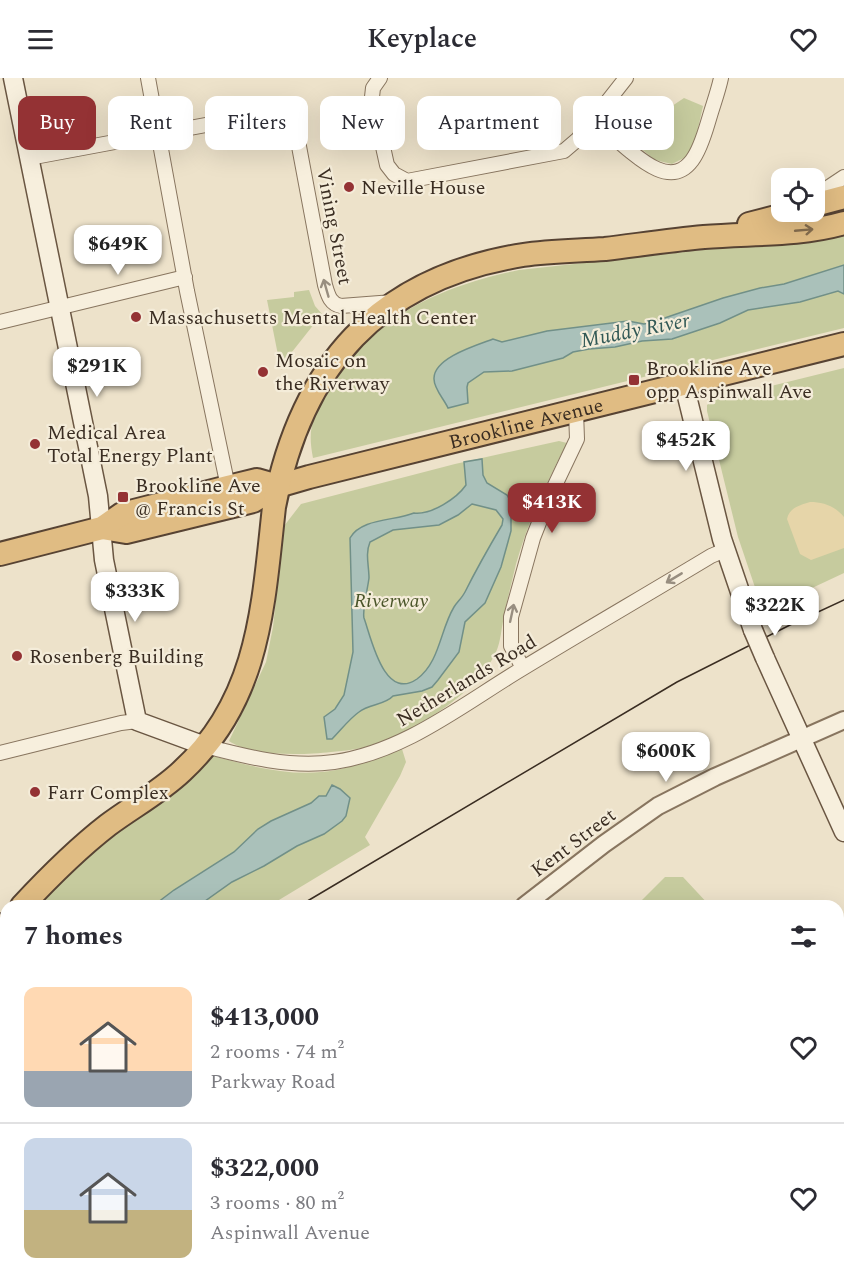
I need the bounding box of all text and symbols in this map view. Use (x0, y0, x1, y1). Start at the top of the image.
text: Keyplace (367, 18, 477, 60)
icon: menu (24, 23, 57, 56)
icon: heart (787, 23, 820, 56)
chip: Buy (18, 96, 96, 150)
chip: Rent (108, 96, 193, 150)
chip: Filters (205, 96, 308, 150)
chip: New (320, 96, 405, 150)
chip: Apartment (417, 96, 561, 150)
chip: House (573, 96, 674, 150)
street label: Vining Street (308, 165, 360, 287)
map controls (771, 168, 825, 222)
button: locate (771, 168, 825, 222)
place label: Neville House (361, 173, 486, 203)
marker: Neville House (342, 180, 356, 194)
one-way arrow (794, 224, 814, 235)
pin: $649K (76, 225, 160, 276)
text: $649K (88, 229, 148, 259)
one-way arrow (320, 279, 332, 298)
place label: Massachusetts Mental Health Center (148, 303, 476, 333)
water label: Muddy River (578, 305, 693, 357)
marker: Massachusetts Mental Health Center (129, 310, 143, 324)
place label: Mosaic on the Riverway (275, 346, 391, 399)
pin: $291K (55, 347, 139, 398)
text: $291K (67, 351, 127, 381)
place label: Brookline Ave opp Aspinwall Ave (646, 354, 812, 407)
marker: Mosaic on the Riverway (256, 365, 270, 379)
marker: Brookline Ave opp Aspinwall Ave (627, 373, 641, 387)
street label: Brookline Avenue (446, 390, 607, 458)
place label: Medical Area Total Energy Plant (47, 418, 213, 471)
pin: $452K (644, 421, 728, 472)
text: $452K (656, 425, 716, 455)
marker: Medical Area Total Energy Plant (28, 437, 42, 451)
place label: Brookline Ave @ Francis St (135, 471, 261, 524)
pin: $413K (510, 483, 594, 534)
text: $413K (522, 487, 582, 517)
marker: Brookline Ave @ Francis St (116, 490, 130, 504)
pin: $333K (93, 572, 177, 623)
one-way arrow (666, 573, 683, 585)
text: $333K (105, 576, 165, 606)
park label: Riverway (354, 586, 428, 616)
pin: $322K (733, 586, 817, 637)
text: $322K (745, 590, 805, 620)
one-way arrow (507, 604, 518, 623)
street label: Netherlands Road (391, 627, 542, 735)
place label: Rosenberg Building (29, 642, 204, 672)
marker: Rosenberg Building (10, 649, 24, 663)
pin: $600K (624, 732, 708, 783)
text: $600K (636, 736, 696, 766)
place label: Farr Complex (47, 778, 169, 808)
marker: Farr Complex (28, 785, 42, 799)
street label: Kent Street (525, 801, 623, 885)
text: 7 homes (24, 916, 123, 956)
icon: filters (787, 920, 820, 953)
text: $413,000 (210, 997, 319, 1037)
icon: home (72, 1011, 144, 1083)
icon: heart (787, 1031, 820, 1064)
text: 2 rooms · 74 m² (210, 1037, 344, 1067)
text: Parkway Road (210, 1067, 336, 1097)
text: $322,000 (210, 1148, 319, 1188)
icon: home (72, 1162, 144, 1234)
icon: heart (787, 1182, 820, 1215)
text: 3 rooms · 80 m² (210, 1188, 344, 1218)
text: Aspinwall Avenue (210, 1218, 370, 1248)

